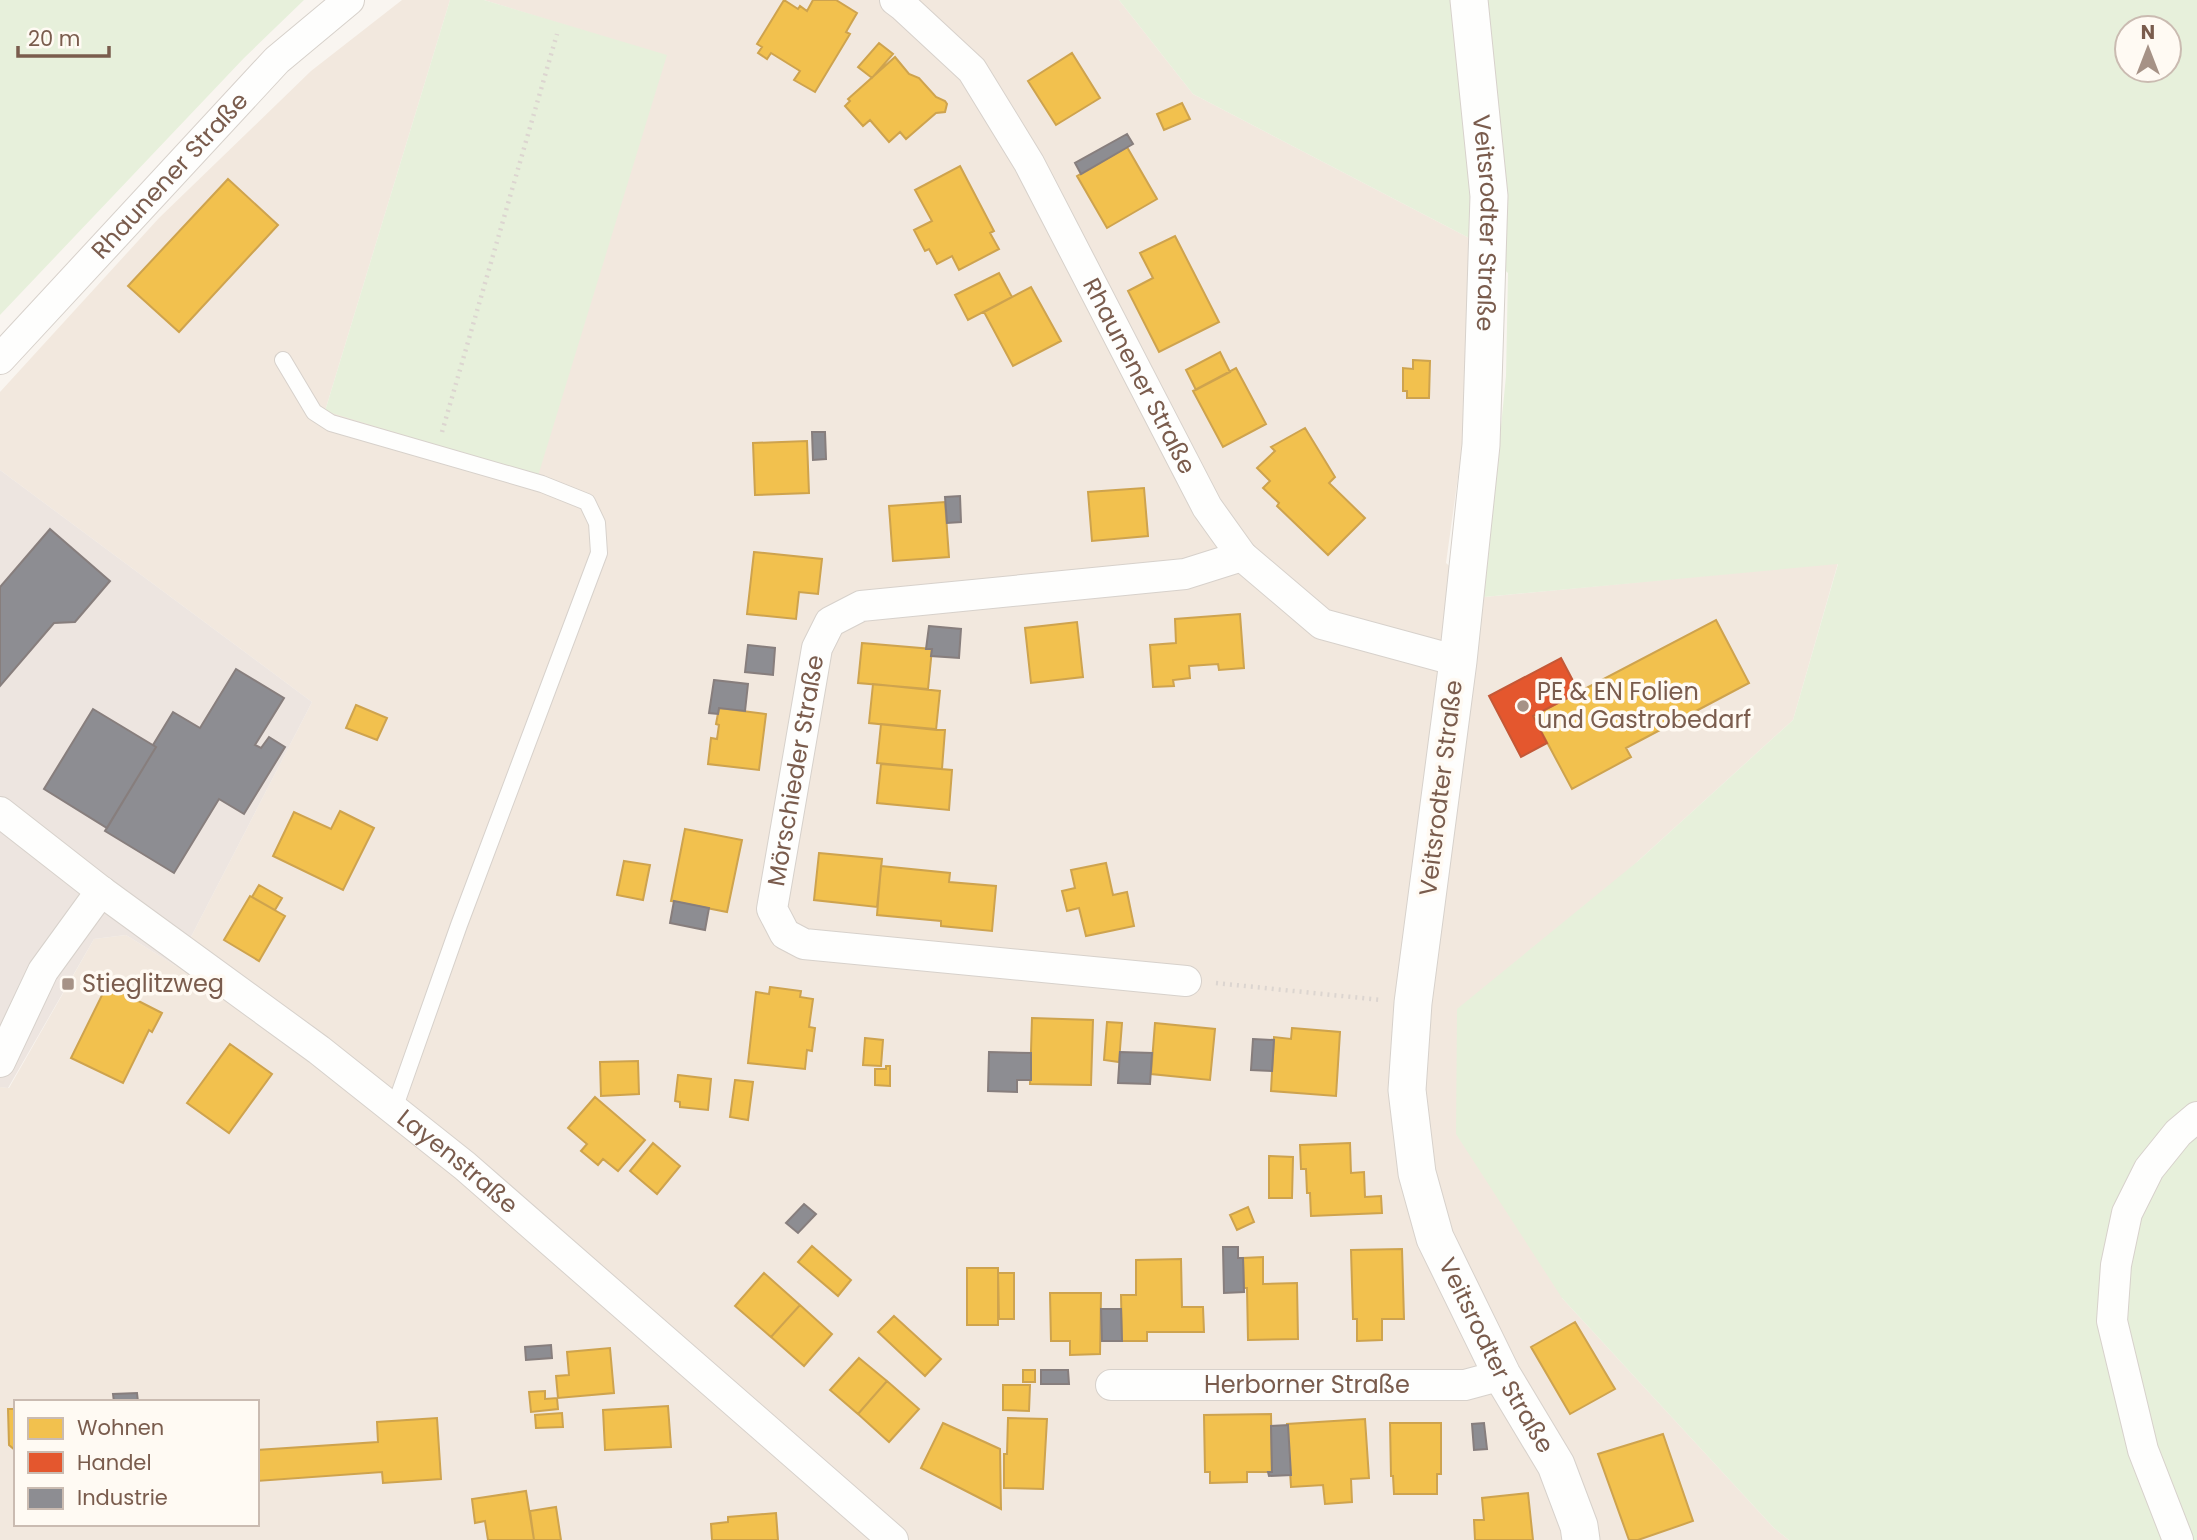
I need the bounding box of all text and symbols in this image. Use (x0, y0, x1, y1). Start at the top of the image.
scale bar (18, 14, 108, 58)
north arrow (2113, 14, 2183, 84)
text: N (2141, 19, 2155, 46)
text: 20 m (28, 24, 81, 53)
street label: Rhaunener Straße (84, 85, 255, 266)
street label: Veitsrodter Straße (1465, 113, 1506, 332)
street label: Rhaunener Straße (1075, 272, 1204, 480)
street label: Mörschieder Straße (759, 652, 832, 889)
place label: PE & EN Folien und Gastrobedarf (1537, 675, 1751, 736)
street label: Veitsrodter Straße (1411, 678, 1470, 898)
marker: PE & EN Folien und Gastrobedarf (1515, 698, 1531, 714)
place label: Stieglitzweg (82, 967, 224, 1000)
marker: Stieglitzweg (60, 976, 76, 992)
street label: Layenstraße (390, 1101, 526, 1221)
street label: Veitsrodter Straße (1431, 1252, 1562, 1459)
street label: Herborner Straße (1204, 1368, 1410, 1401)
legend (14, 1400, 259, 1526)
text: Wohnen (77, 1413, 164, 1442)
text: Handel (77, 1448, 152, 1477)
text: Industrie (77, 1483, 168, 1512)

